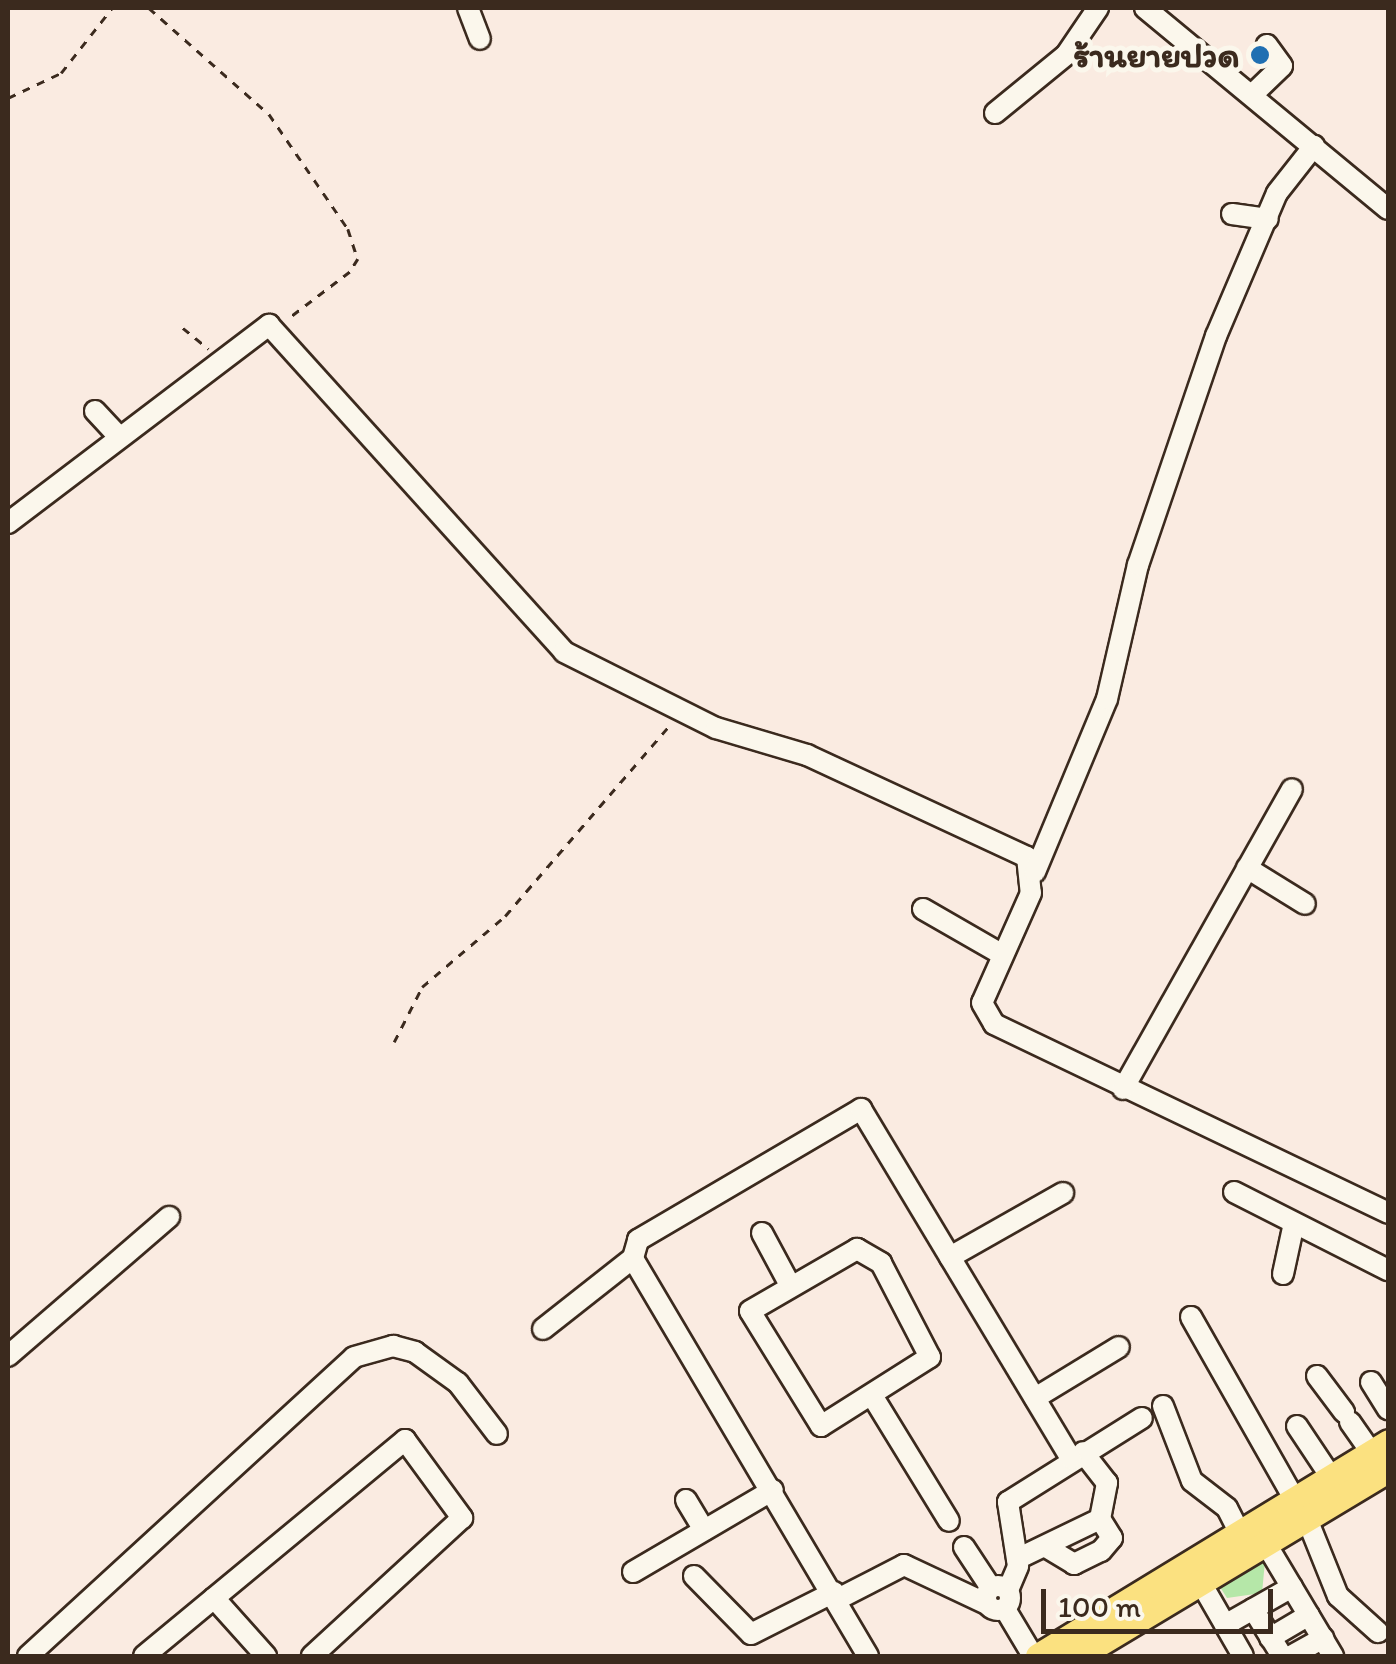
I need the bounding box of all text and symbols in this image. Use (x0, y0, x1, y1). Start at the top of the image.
place label: ร้านยายปวด (1074, 34, 1240, 76)
marker: ร้านยายปวด (1249, 44, 1271, 66)
scale bar (1046, 1569, 1278, 1631)
text: 100 m (1058, 1588, 1141, 1625)

